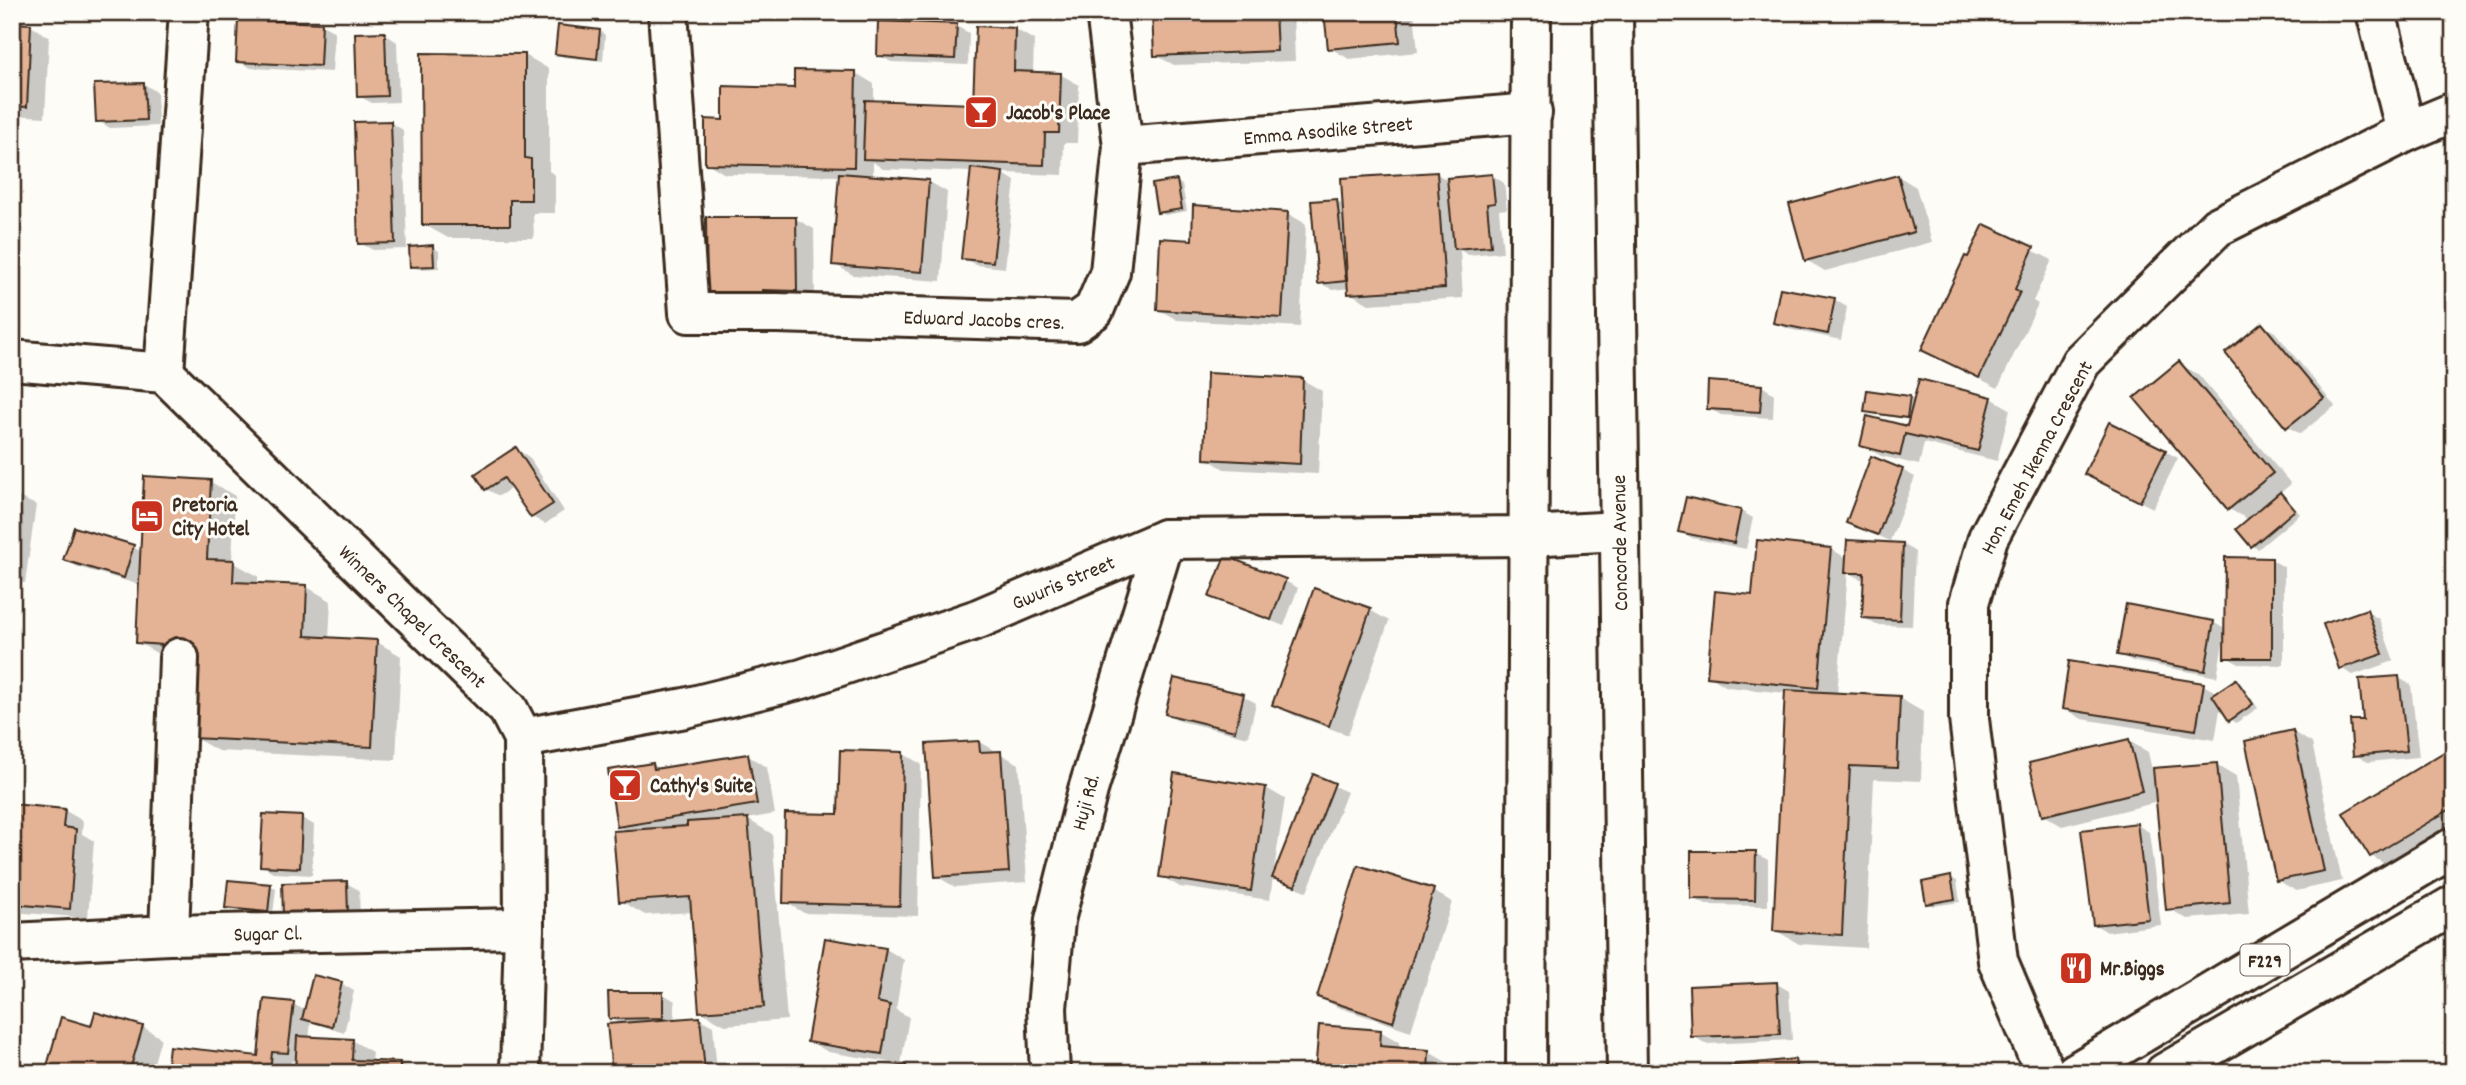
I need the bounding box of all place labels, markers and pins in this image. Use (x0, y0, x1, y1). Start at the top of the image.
bar icon: Jacob's Place (962, 93, 1000, 131)
place label: Jacob's Place (1006, 100, 1110, 130)
place label: Pretoria City Hotel (172, 492, 250, 546)
hotel icon: Pretoria City Hotel (128, 497, 166, 535)
bar icon: Cathy's Suite (606, 766, 644, 804)
place label: Cathy's Suite (650, 773, 753, 803)
restaurant icon: Mr.Biggs (2057, 949, 2095, 987)
place label: Mr.Biggs (2100, 956, 2165, 986)

